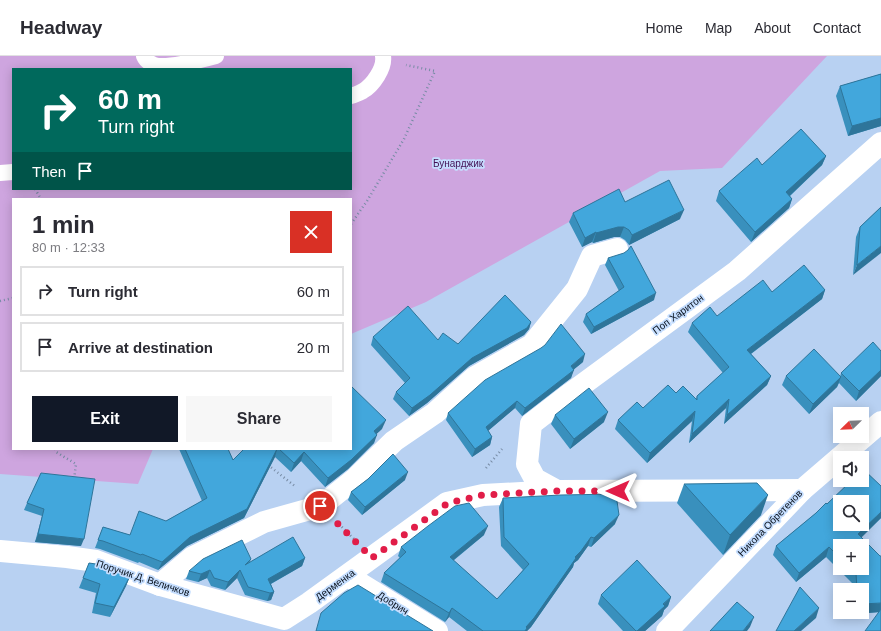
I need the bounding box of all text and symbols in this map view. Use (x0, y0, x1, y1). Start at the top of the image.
text: Headway (20, 17, 102, 38)
text: Home (646, 20, 683, 36)
text: Map (705, 20, 732, 36)
text: About (754, 20, 791, 36)
text: Contact (813, 20, 861, 36)
icon: right (32, 84, 84, 136)
text: 60 m (98, 84, 162, 115)
text: Turn right (98, 117, 174, 137)
park label: Бунарджик (433, 158, 484, 169)
icon: arrive (74, 160, 96, 182)
text: Then (32, 163, 66, 180)
text: 1 min (32, 211, 95, 238)
button: close (290, 211, 332, 253)
text: 80 m · 12:33 (32, 240, 105, 255)
icon: right (34, 280, 56, 302)
text: Turn right (68, 283, 138, 300)
text: 60 m (297, 283, 330, 300)
street label: Поп Харитон (651, 292, 705, 336)
icon: arrive (34, 336, 56, 358)
text: Arrive at destination (68, 339, 213, 356)
text: 20 m (297, 339, 330, 356)
button: Exit (32, 396, 178, 442)
button: Share (186, 396, 332, 442)
north arrow (833, 407, 869, 443)
map controls (833, 407, 869, 619)
button: sound (833, 451, 869, 487)
position arrow (597, 470, 639, 512)
street label: Никола Обретенов (736, 488, 804, 558)
pin (303, 489, 337, 523)
icon: arrive (309, 495, 331, 517)
button: search (833, 495, 869, 531)
button: + (833, 539, 869, 575)
street label: Поручик Д. Величков (95, 558, 191, 598)
street label: Дерменка (313, 567, 357, 603)
button: − (833, 583, 869, 619)
street label: Добрич (375, 589, 411, 617)

